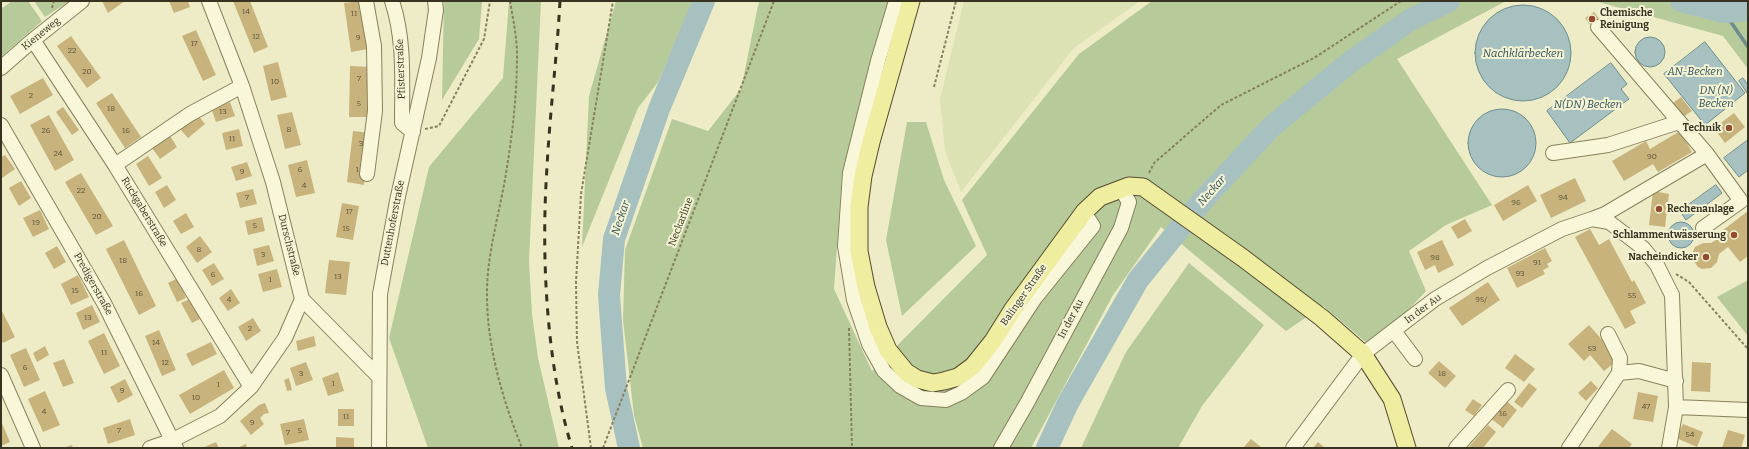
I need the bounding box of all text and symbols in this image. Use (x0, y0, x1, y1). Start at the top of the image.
house number: 14 (242, 7, 250, 17)
place label: Chemische Reinigung (1600, 7, 1653, 30)
house number: 11 (351, 9, 357, 19)
marker: Chemische Reinigung (1587, 14, 1597, 24)
street label: Kieneweg (19, 15, 63, 53)
house number: 12 (252, 32, 260, 42)
house number: 9 (356, 33, 360, 43)
house number: 17 (190, 39, 198, 49)
street label: Pfisterstraße (394, 39, 408, 99)
house number: 22 (68, 46, 76, 56)
water label: Nachklärbecken (1483, 47, 1563, 61)
water label: AN-Becken (1667, 65, 1723, 79)
house number: 20 (82, 67, 92, 77)
house number: 7 (357, 74, 361, 84)
house number: 10 (271, 77, 279, 87)
water label: DN (N) Becken (1698, 84, 1734, 110)
house number: 2 (29, 91, 33, 101)
water label: N(DN) Becken (1554, 98, 1622, 112)
house number: 5 (357, 99, 361, 109)
house number: 18 (107, 104, 115, 114)
house number: 13 (219, 107, 227, 117)
place label: Technik (1683, 122, 1721, 134)
marker: Technik (1724, 123, 1734, 133)
house number: 8 (287, 125, 291, 135)
house number: 26 (41, 126, 51, 136)
house number: 16 (122, 126, 130, 136)
house number: 11 (229, 134, 235, 144)
house number: 3 (359, 139, 363, 149)
house number: 24 (53, 149, 63, 159)
house number: 90 (1647, 152, 1657, 162)
house number: 6 (298, 165, 302, 175)
house number: 1 (355, 165, 359, 175)
house number: 9 (240, 167, 244, 177)
water label: Neckar (1195, 173, 1229, 209)
street label: Ruckgaberstraße (118, 175, 170, 249)
street label: Duttenhoferstraße (379, 179, 407, 267)
house number: 4 (302, 181, 306, 191)
house number: 22 (77, 186, 85, 196)
house number: 7 (245, 193, 249, 203)
house number: 94 (1558, 193, 1568, 203)
street label: Neckarline (666, 196, 696, 248)
house number: 96 (1511, 198, 1521, 208)
water label: Neckar (609, 199, 633, 237)
place label: Rechenanlage (1667, 203, 1734, 215)
marker: Rechenanlage (1654, 204, 1664, 214)
house number: 17 (345, 207, 353, 217)
house number: 20 (92, 212, 102, 222)
street label: Durschstraße (276, 213, 302, 277)
house number: 19 (32, 218, 40, 228)
house number: 5 (253, 221, 257, 231)
house number: 15 (342, 224, 350, 234)
place label: Schlammentwässerung (1613, 229, 1726, 241)
marker: Schlammentwässerung (1729, 230, 1739, 240)
house number: 8 (197, 245, 201, 255)
house number: 3 (261, 250, 265, 260)
street label: Predigerstraße (71, 251, 115, 317)
place label: Nacheindicker (1628, 251, 1698, 263)
marker: Nacheindicker (1701, 252, 1711, 262)
house number: 98 (1430, 253, 1440, 263)
house number: 18 (119, 256, 127, 266)
house number: 91 (1533, 258, 1541, 268)
street label: Balinger Straße (998, 262, 1050, 328)
house number: 93 (1515, 269, 1525, 279)
house number: 6 (211, 270, 215, 280)
house number: 13 (334, 272, 342, 282)
house number: 1 (268, 275, 272, 285)
house number: 15 (71, 286, 79, 296)
house number: 16 (135, 289, 143, 299)
house number: 55 (1628, 291, 1636, 301)
street label: In der Au (1402, 292, 1444, 326)
house number: 4 (227, 295, 231, 305)
house number: 95/ (1475, 295, 1487, 305)
street label: In der Au (1056, 297, 1086, 341)
house number: 13 (84, 313, 92, 323)
house number: 2 (248, 324, 252, 334)
house number: 14 (152, 338, 160, 348)
house number: 53 (1588, 344, 1596, 354)
house number: 11 (101, 348, 107, 358)
house number: 12 (161, 358, 169, 368)
house number: 6 (23, 363, 27, 373)
house number: 3 (299, 369, 303, 379)
house number: 18 (1438, 369, 1446, 379)
house number: 1 (331, 379, 335, 389)
house number: 1 (216, 380, 220, 390)
house number: 9 (120, 386, 124, 396)
house number: 10 (192, 393, 200, 403)
house number: 47 (1642, 402, 1650, 412)
house number: 4 (42, 407, 46, 417)
house number: 16 (1499, 409, 1507, 419)
house number: 11 (343, 412, 349, 422)
house number: 9 (250, 418, 254, 428)
house number: 7 (117, 426, 121, 436)
house number: 5 (298, 426, 302, 436)
house number: 7 (286, 428, 290, 438)
house number: 54 (1686, 430, 1694, 440)

